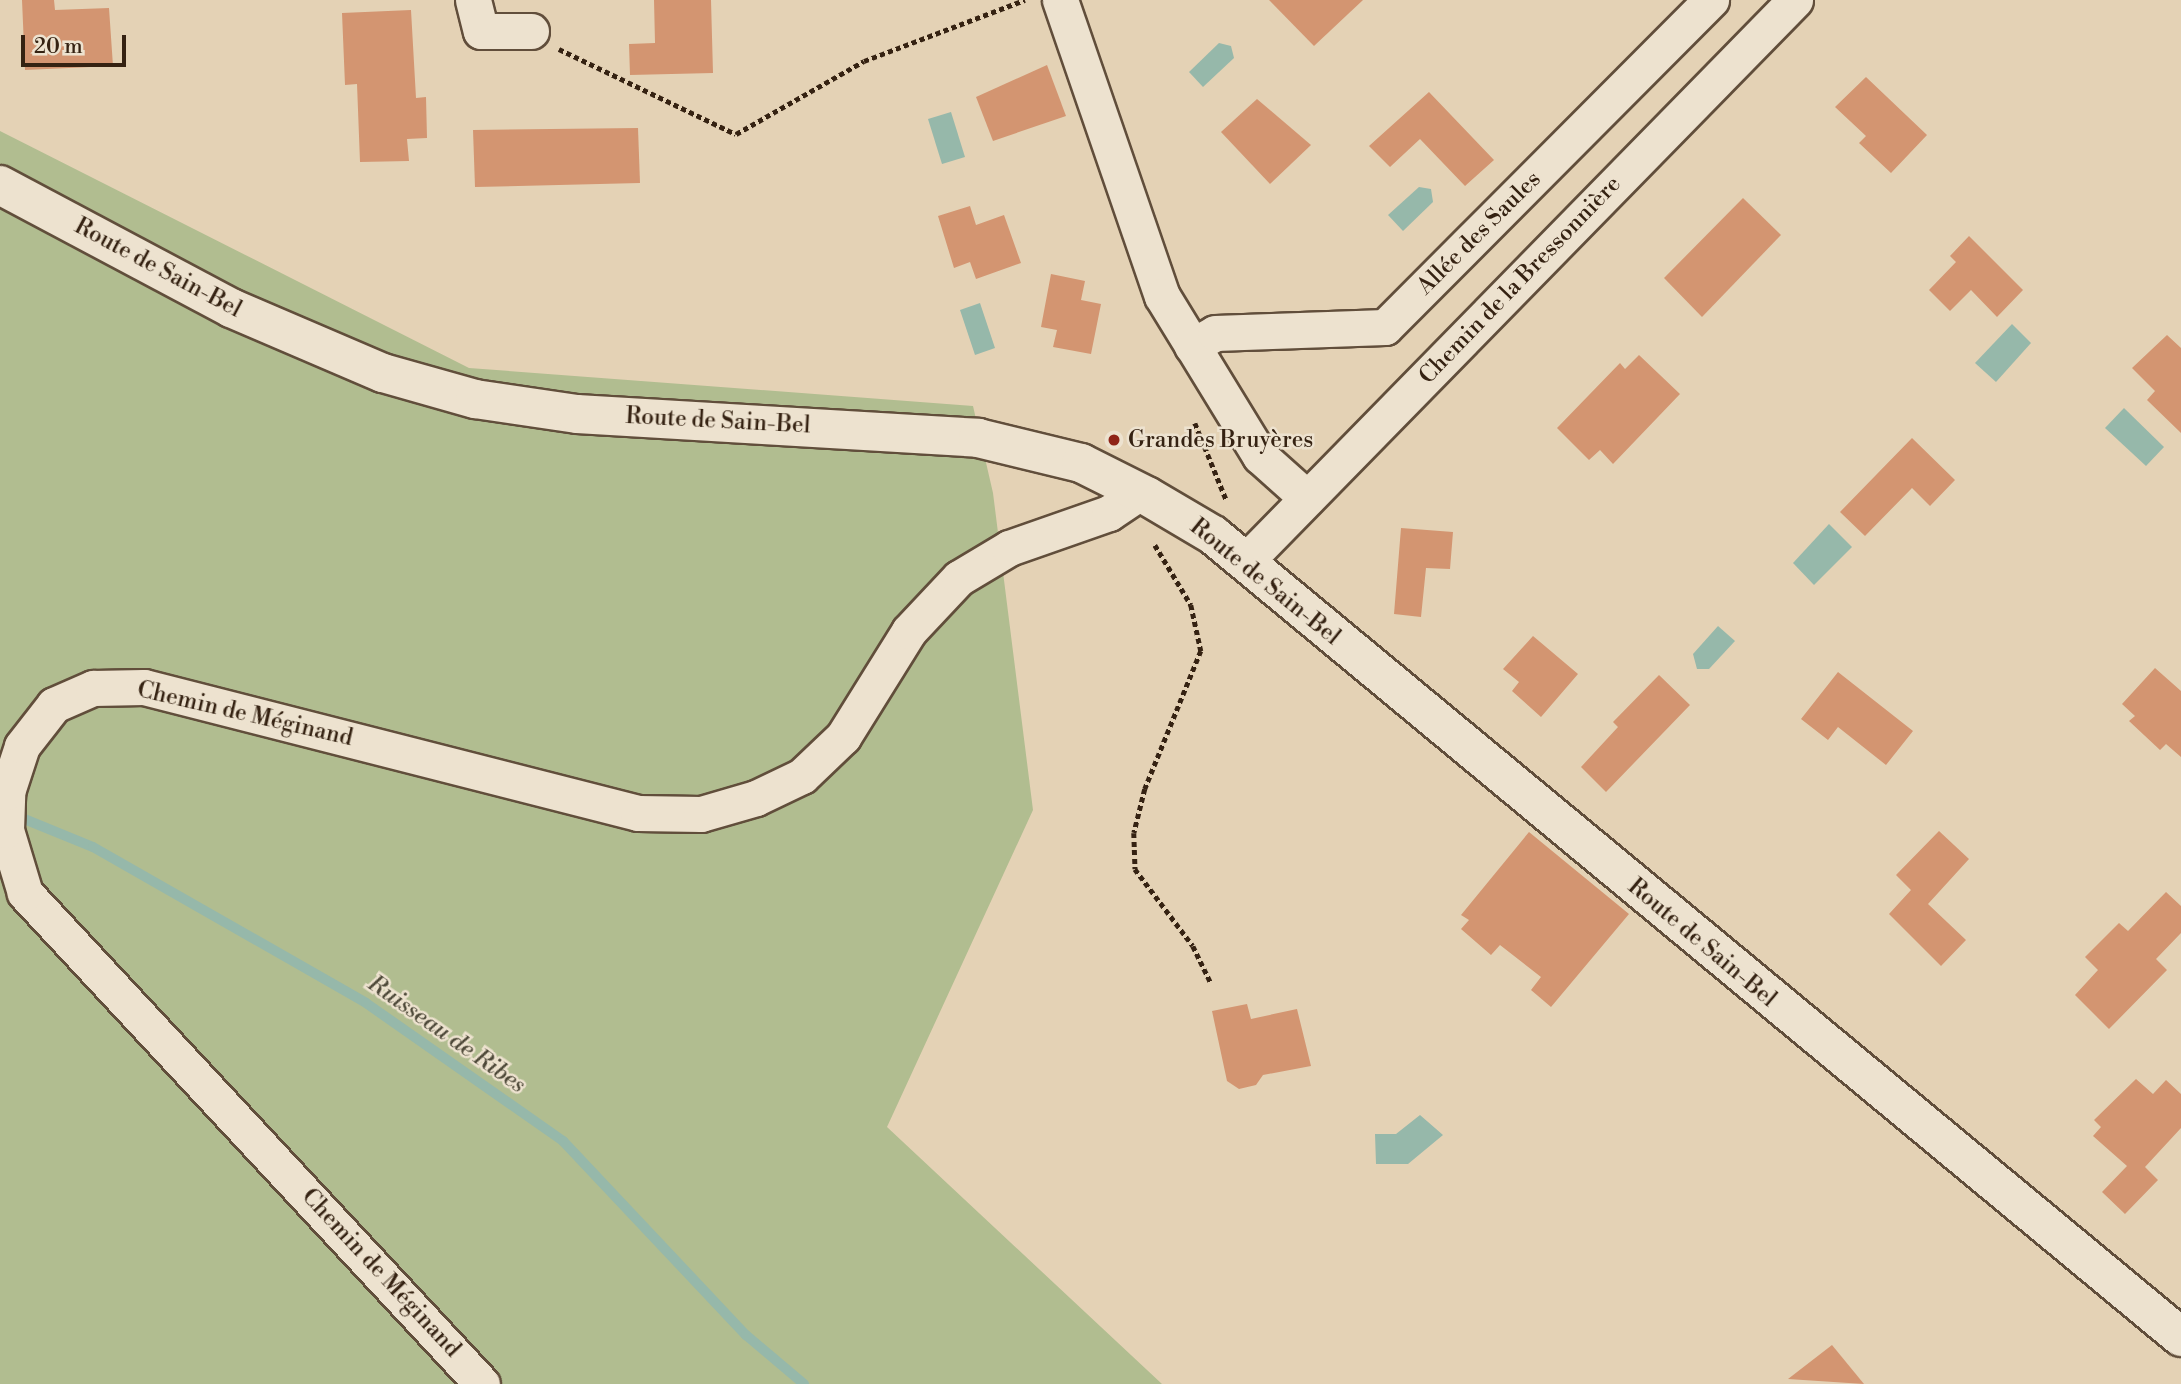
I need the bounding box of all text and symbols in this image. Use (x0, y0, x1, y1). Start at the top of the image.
scale bar (24, 21, 130, 65)
text: 20 m (34, 34, 83, 60)
street label: Allée des Saules (1412, 166, 1546, 300)
street label: Chemin de la Bressonnière (1413, 170, 1627, 390)
street label: Route de Sain-Bel (70, 212, 246, 324)
street label: Route de Sain-Bel (625, 402, 811, 440)
place label: Grandes Bruyères (1128, 426, 1313, 454)
marker: Grandes Bruyères (1106, 432, 1122, 448)
street label: Route de Sain-Bel (1184, 513, 1346, 651)
street label: Chemin de Méginand (135, 676, 355, 752)
street label: Route de Sain-Bel (1622, 873, 1782, 1013)
water label: Ruisseau de Ribes (362, 970, 530, 1100)
street label: Chemin de Méginand (296, 1183, 466, 1363)

